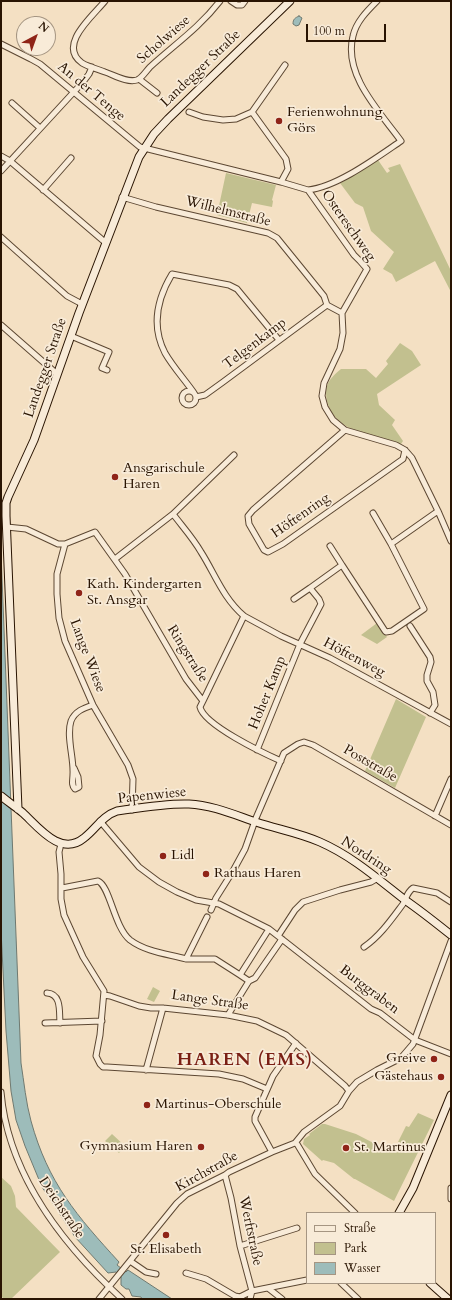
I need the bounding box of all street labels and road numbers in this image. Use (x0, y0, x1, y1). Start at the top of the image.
street label: Scholwiese (134, 12, 194, 68)
street label: Landegger Straße (158, 27, 244, 111)
street label: An der Tenge (54, 59, 128, 125)
street label: Ostereschweg (317, 187, 379, 265)
street label: Wilhelmstraße (184, 193, 272, 231)
street label: Telgenkamp (220, 315, 290, 373)
street label: Landegger Straße (21, 316, 71, 420)
street label: Höftenring (269, 490, 333, 542)
street label: Lange Wiese (65, 617, 109, 695)
street label: Ringstraße (163, 622, 211, 686)
street label: Höftenweg (320, 635, 388, 681)
street label: Hoher Kamp (246, 654, 290, 732)
street label: Poststraße (340, 742, 400, 786)
street label: Papenwiese (117, 784, 187, 808)
street label: Nordring (338, 833, 394, 879)
street label: Burggraben (336, 962, 402, 1018)
street label: Lange Straße (170, 987, 250, 1015)
street label: Kirchstraße (173, 1148, 241, 1196)
street label: Deichstraße (34, 1174, 88, 1242)
street label: Werftstraße (234, 1195, 266, 1267)

